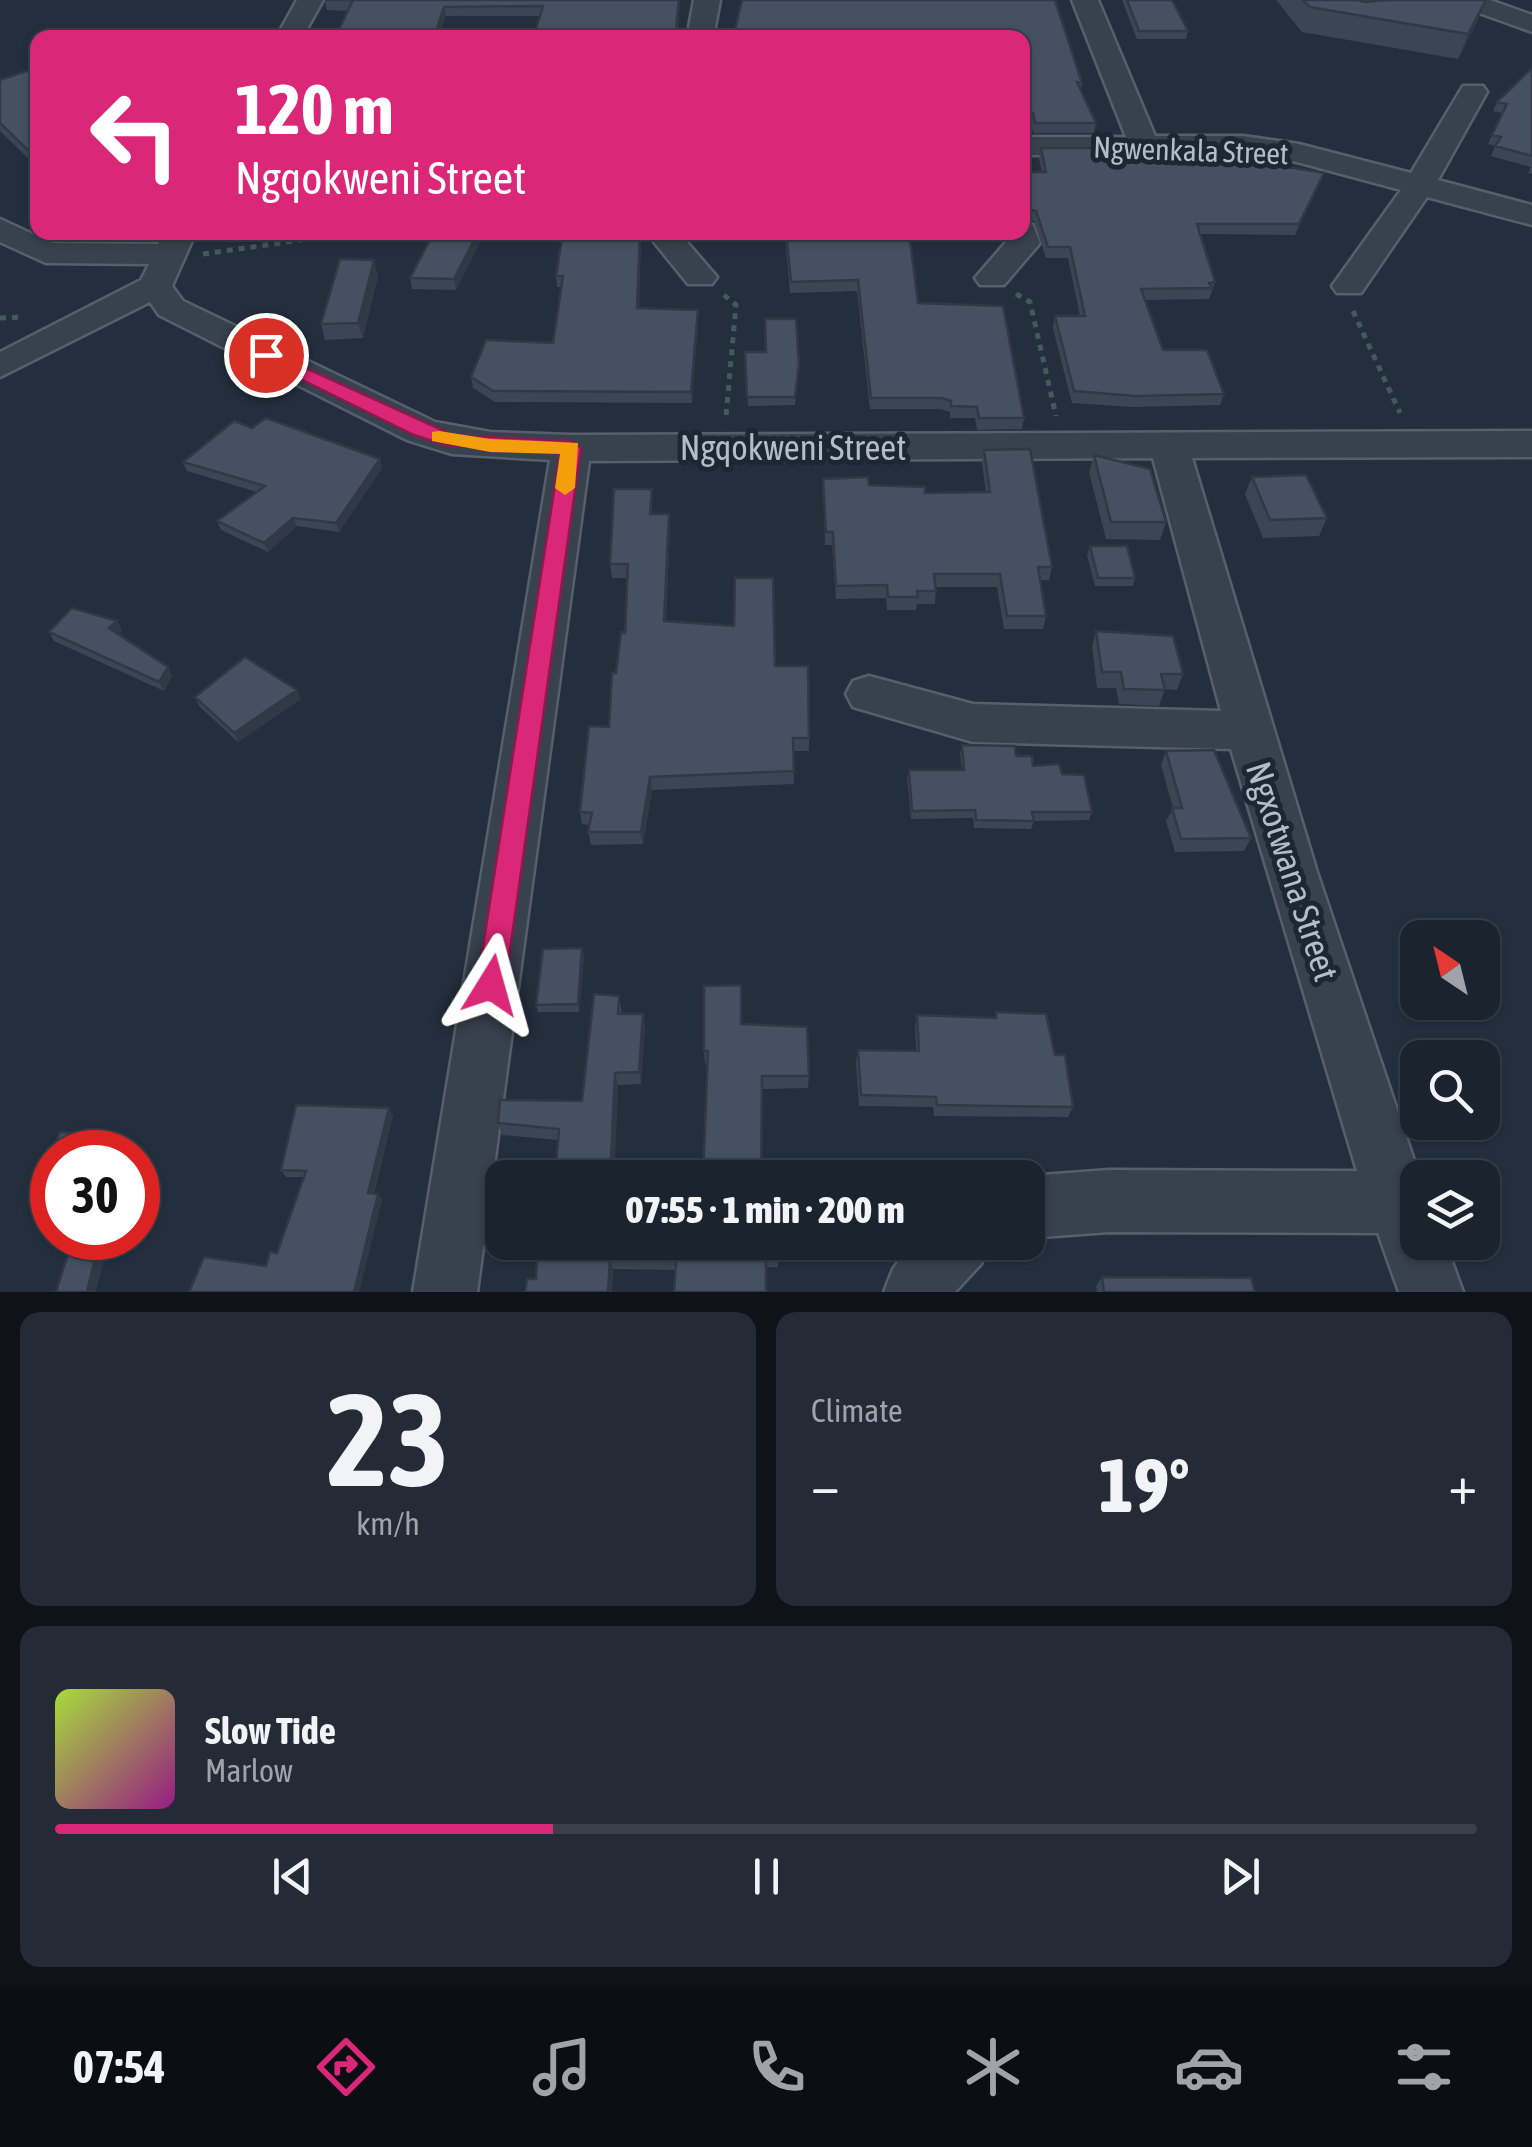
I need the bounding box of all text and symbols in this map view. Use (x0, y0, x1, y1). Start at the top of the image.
text: 120 m (235, 69, 394, 149)
icon: left (70, 70, 200, 200)
street label: Ngwenkala Street (1093, 130, 1289, 170)
text: Ngqokweni Street (235, 152, 526, 204)
pin (224, 313, 309, 398)
icon: arrive (239, 328, 294, 383)
street label: Ngqokweni Street (680, 427, 906, 467)
street label: Ngxotwana Street (1239, 757, 1347, 985)
north arrow (1400, 920, 1500, 1020)
map controls (1400, 920, 1500, 1260)
position arrow (439, 933, 543, 1037)
button: search (1400, 1040, 1500, 1140)
speed limit sign: 30 (30, 1130, 160, 1260)
button: layers (1400, 1160, 1500, 1260)
text: 07:55 · 1 min · 200 m (625, 1188, 905, 1231)
text: 23 (327, 1365, 449, 1514)
text: Climate (811, 1392, 903, 1429)
text: 19° (1098, 1442, 1190, 1528)
text: − (811, 1453, 840, 1516)
text: + (1448, 1453, 1477, 1516)
text: km/h (356, 1505, 420, 1542)
text: Slow Tide (205, 1709, 336, 1752)
text: Marlow (205, 1752, 293, 1789)
icon: previous (265, 1849, 320, 1904)
icon: pause (739, 1849, 794, 1904)
icon: next (1213, 1849, 1268, 1904)
icon: directions (311, 2032, 381, 2102)
icon: music (527, 2032, 597, 2102)
icon: phone (742, 2032, 812, 2102)
icon: climate (958, 2032, 1028, 2102)
icon: car (1174, 2032, 1244, 2102)
icon: filters (1389, 2032, 1459, 2102)
text: 07:54 (73, 2041, 165, 2093)

